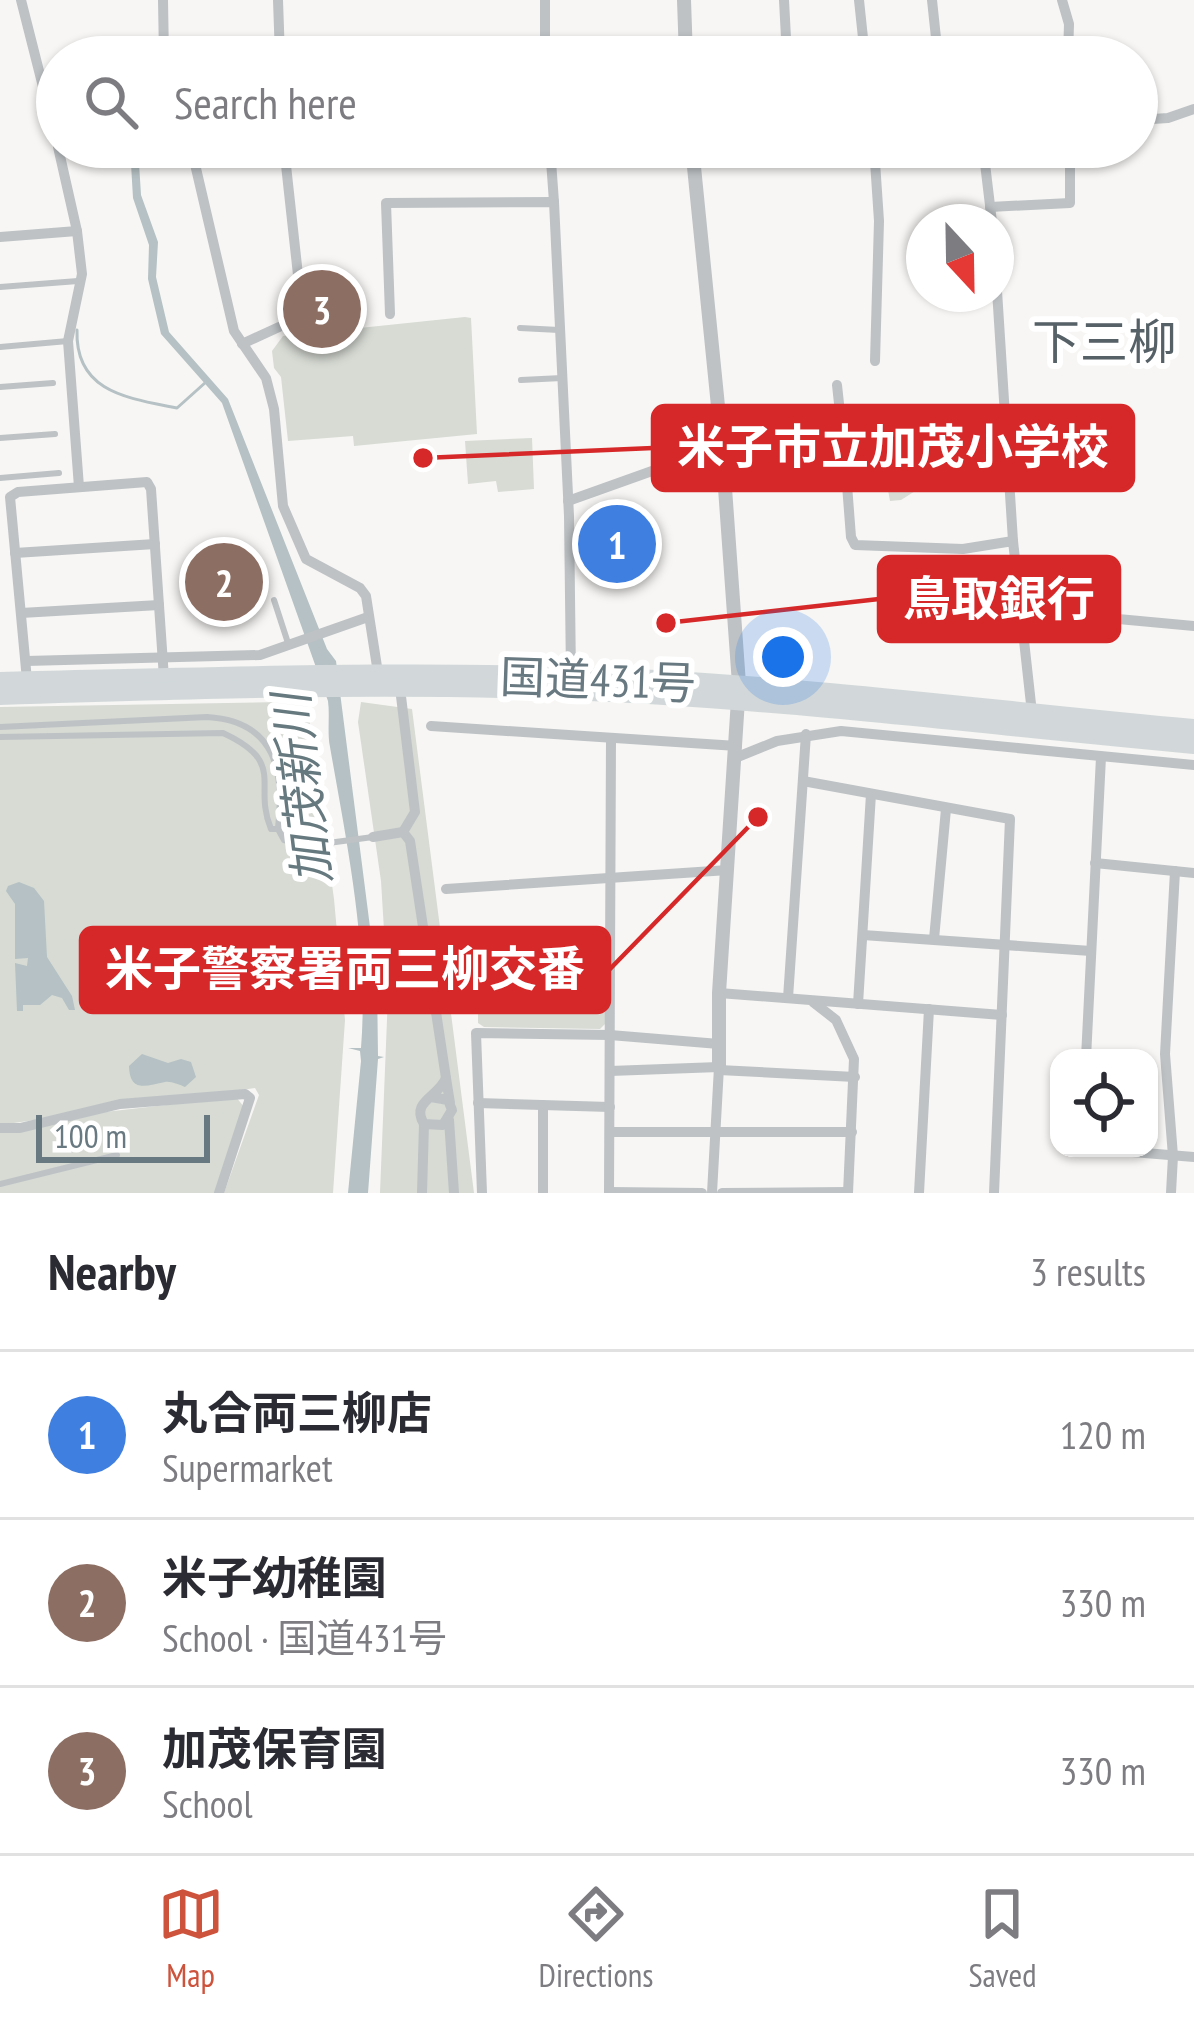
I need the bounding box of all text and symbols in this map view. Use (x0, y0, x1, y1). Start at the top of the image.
search box (36, 36, 1158, 168)
icon: search (78, 69, 144, 135)
text: Search here (174, 73, 357, 131)
north arrow (906, 204, 1014, 312)
pin: 3 (283, 264, 361, 354)
district label: 下三柳 (1032, 310, 1176, 372)
callout: 米子市立加茂小学校 (653, 406, 1133, 490)
text: 米子市立加茂小学校 (677, 415, 1109, 477)
pin: 1 (578, 499, 656, 589)
pin: 2 (185, 537, 263, 627)
callout: 鳥取銀行 (879, 557, 1119, 641)
text: 鳥取銀行 (903, 567, 1095, 629)
your location (753, 627, 813, 687)
street label: 国道431号 (499, 647, 697, 711)
water label: 加茂新川 (258, 685, 343, 888)
callout: 米子警察署両三柳交番 (81, 928, 609, 1012)
text: 米子警察署両三柳交番 (105, 937, 585, 999)
map controls (1050, 1049, 1158, 1157)
button: locate (1050, 1049, 1158, 1157)
scale bar (36, 1109, 210, 1162)
text: 100 m (54, 1114, 127, 1157)
text: Nearby (48, 1238, 176, 1304)
text: 3 results (1030, 1246, 1146, 1297)
text: 丸合両三柳店 (162, 1383, 432, 1441)
text: 1 (78, 1409, 96, 1460)
text: 120 m (1060, 1409, 1146, 1460)
text: Supermarket (162, 1442, 333, 1493)
text: 米子幼稚園 (162, 1548, 387, 1606)
text: 2 (78, 1577, 96, 1628)
text: 330 m (1060, 1577, 1146, 1628)
text: School · 国道431号 (162, 1612, 447, 1663)
text: 加茂保育園 (162, 1719, 387, 1777)
text: 3 (78, 1745, 96, 1796)
text: 330 m (1060, 1745, 1146, 1796)
text: School (162, 1778, 253, 1829)
tab: Map (158, 1881, 224, 1996)
tab: Directions (539, 1881, 653, 1996)
tab: Saved (968, 1881, 1036, 1996)

